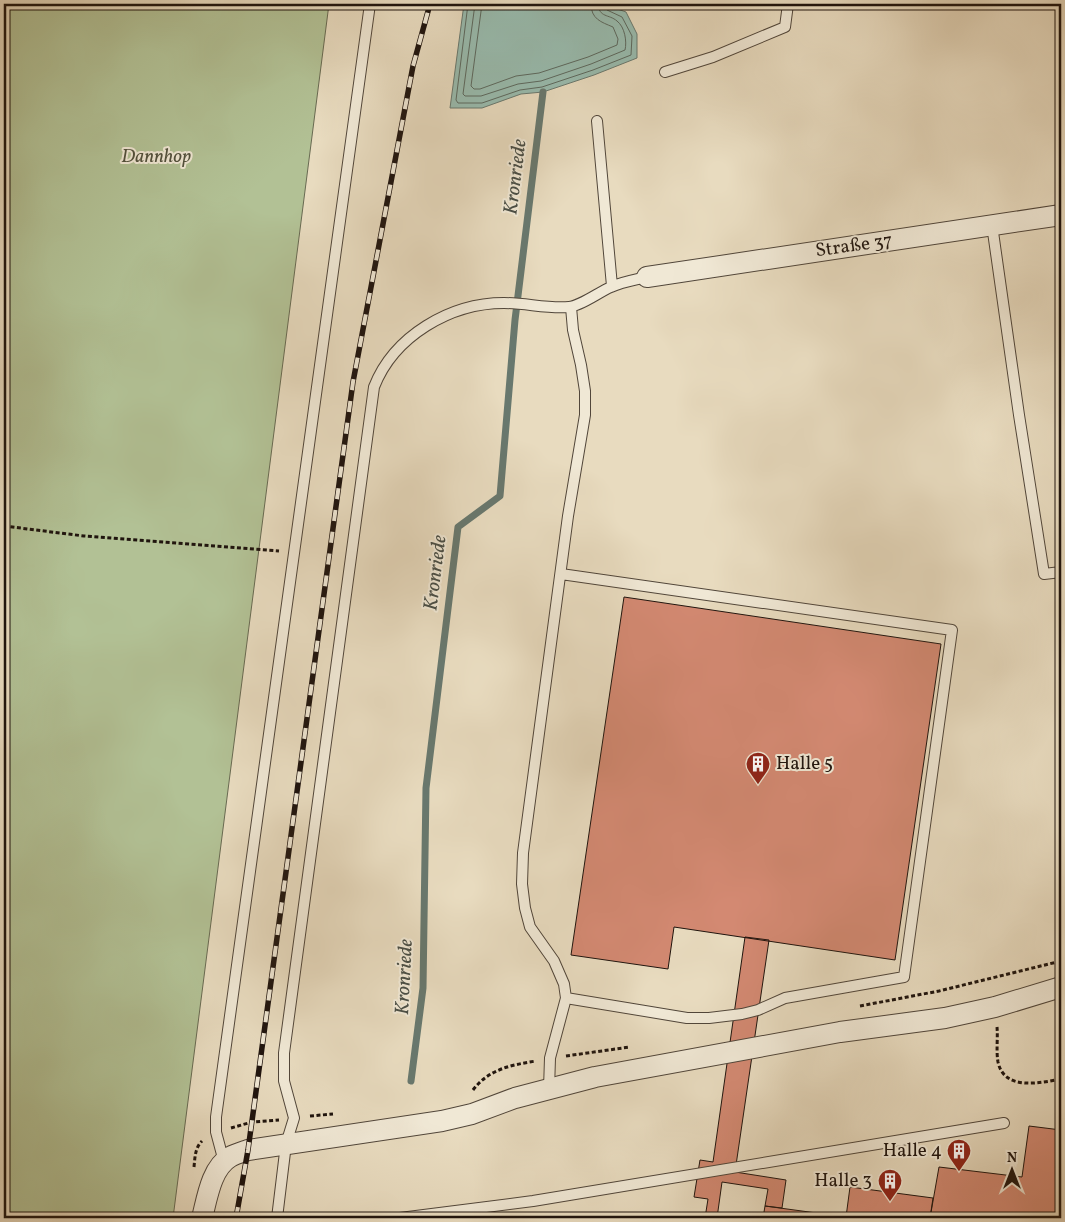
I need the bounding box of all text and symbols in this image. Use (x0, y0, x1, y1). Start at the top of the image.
water label: Kronriede (497, 137, 535, 216)
park label: Dannhop (121, 144, 191, 170)
street label: Straße 37 (814, 228, 894, 264)
water label: Kronriede (417, 533, 455, 612)
building icon: Halle 5 (745, 751, 771, 785)
place label: Halle 5 (776, 751, 833, 777)
water label: Kronriede (389, 938, 421, 1016)
place label: Halle 4 (883, 1138, 942, 1164)
building icon: Halle 4 (946, 1138, 972, 1172)
north arrow (988, 1144, 1038, 1194)
text: N (1007, 1149, 1017, 1168)
place label: Halle 3 (814, 1168, 872, 1194)
building icon: Halle 3 (877, 1168, 903, 1202)

